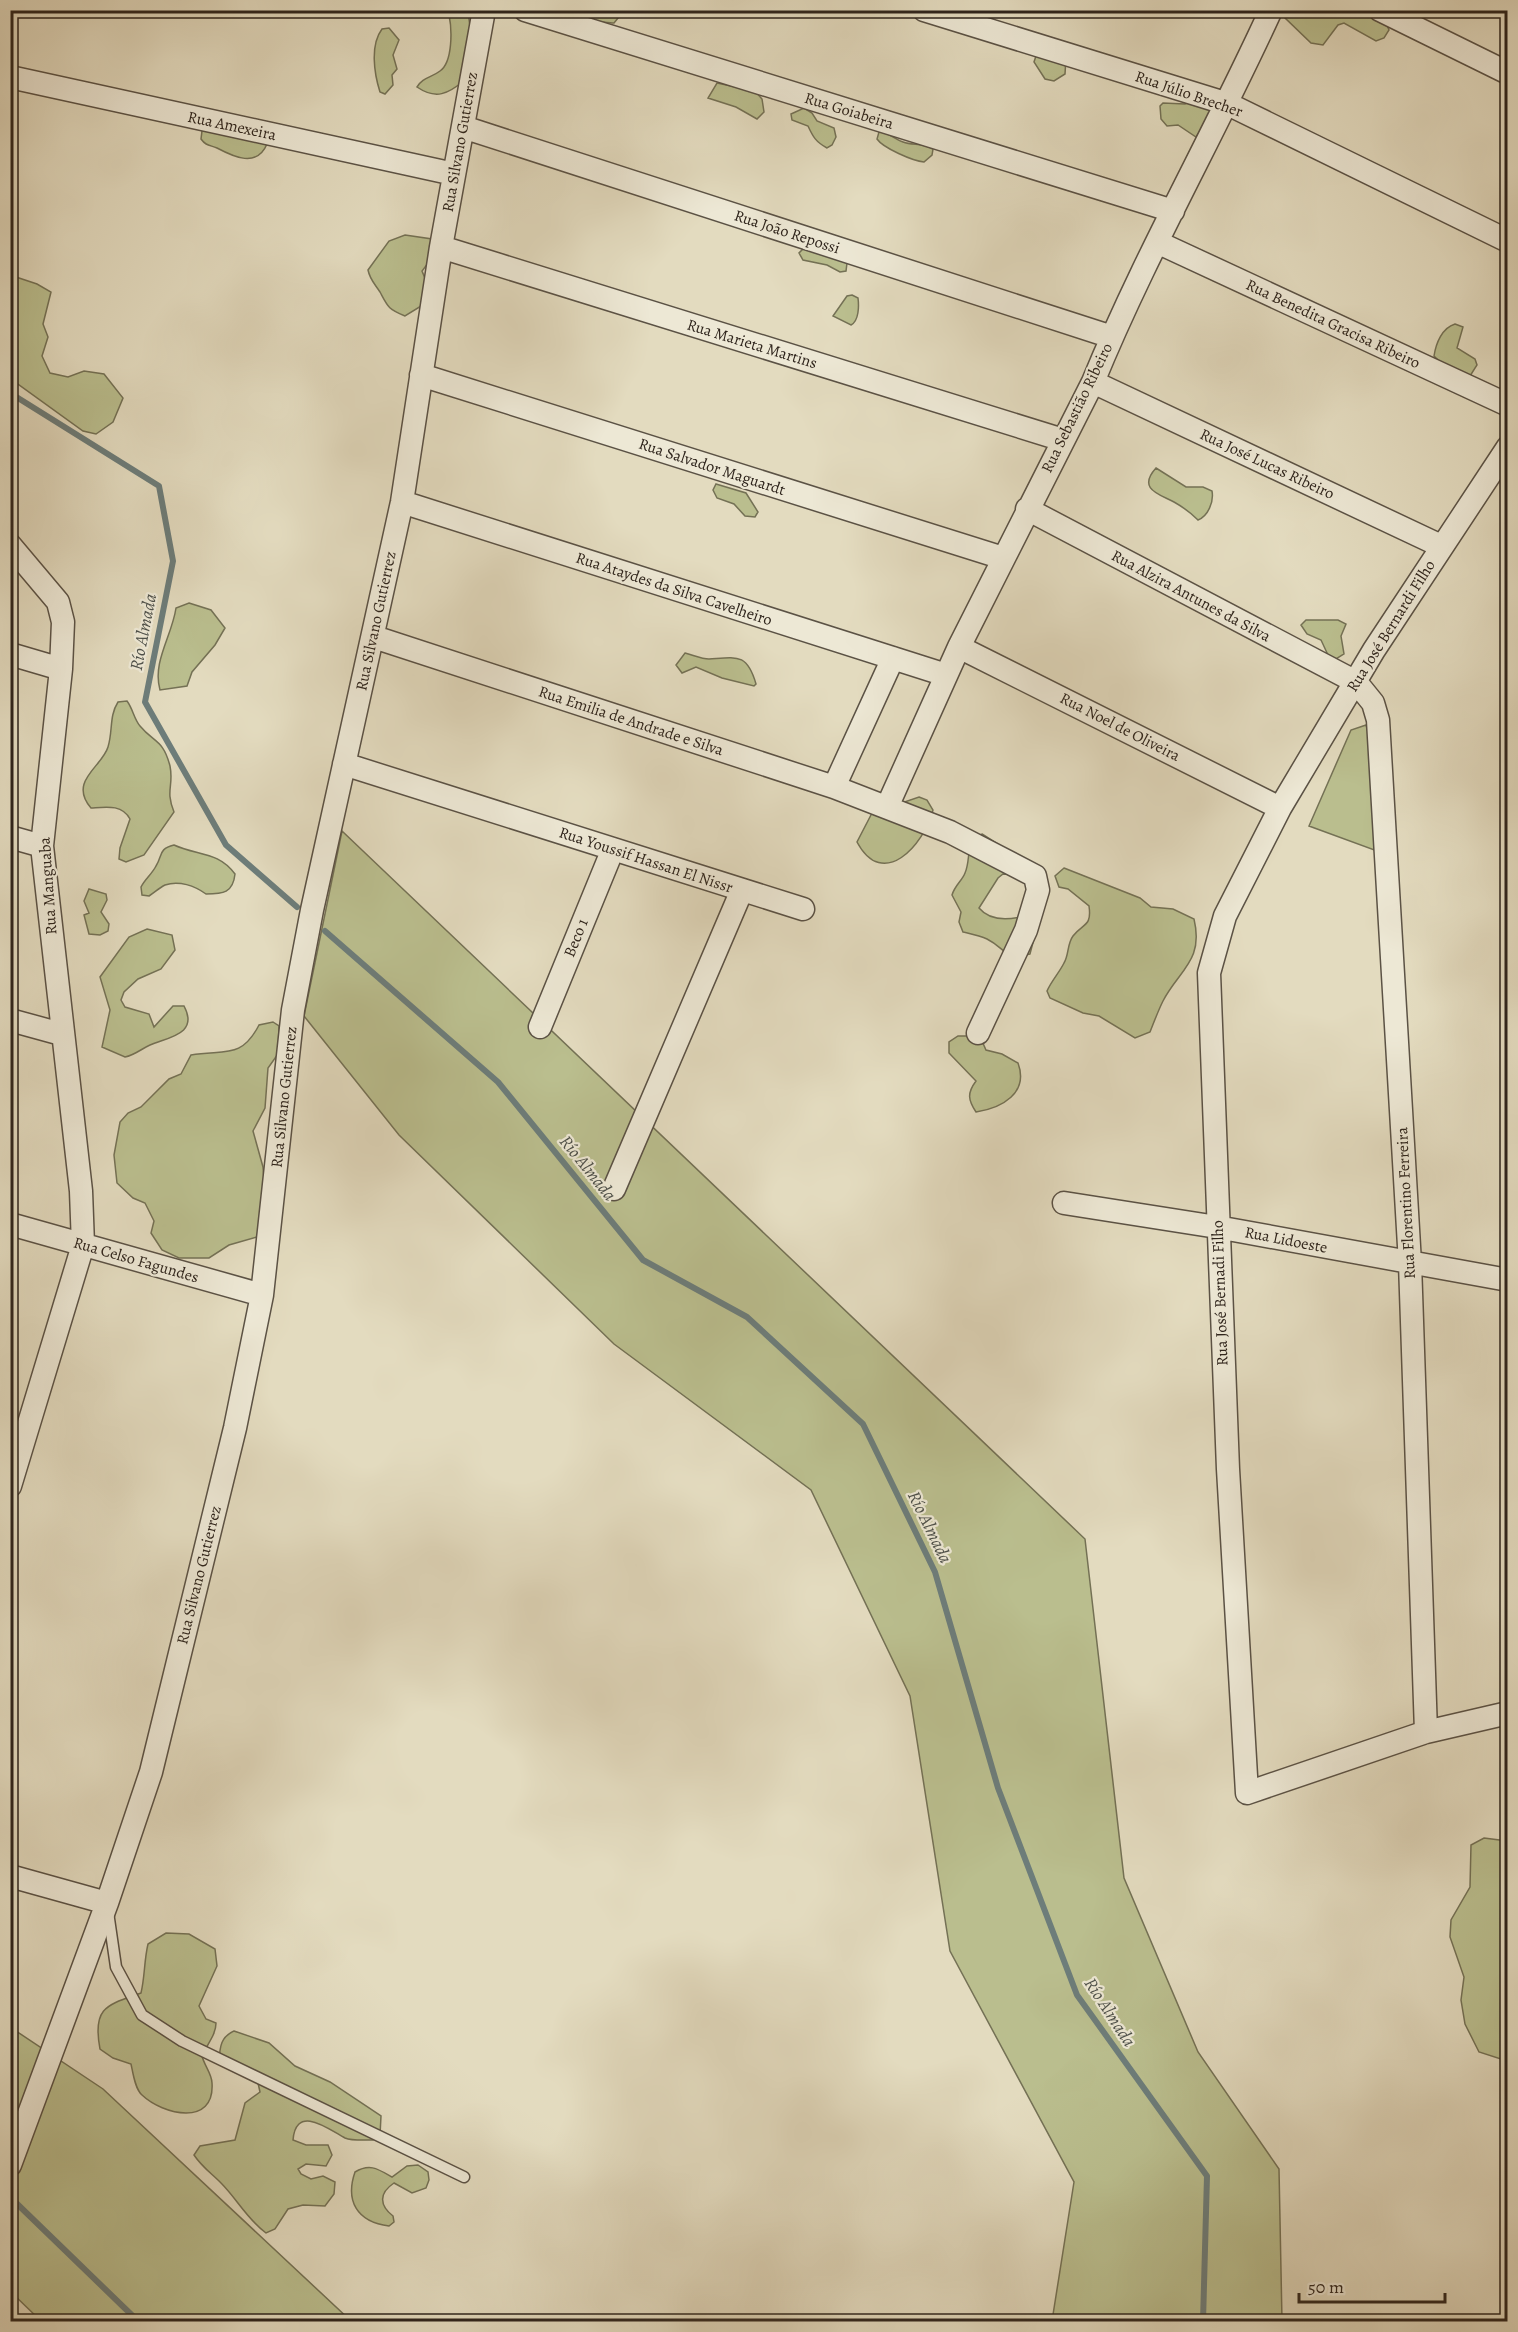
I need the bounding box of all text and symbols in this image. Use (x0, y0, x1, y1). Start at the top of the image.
street label: Rua Júlio Brecher (1132, 65, 1246, 123)
street label: Rua Silvano Gutierrez (437, 70, 483, 214)
street label: Rua Goiabeira (802, 87, 897, 135)
street label: Rua Amexeira (186, 106, 279, 146)
street label: Rua João Repossi (731, 205, 843, 259)
street label: Rua Benedita Gracisa Ribeiro (1242, 274, 1424, 374)
street label: Rua Marieta Martins (684, 314, 820, 374)
street label: Rua Sebastião Ribeiro (1036, 339, 1118, 477)
street label: Rua José Lucas Ribeiro (1196, 423, 1338, 505)
street label: Rua Salvador Maguardt (636, 433, 788, 501)
street label: Rua Alzira Antunes da Silva (1107, 545, 1275, 648)
street label: Rua Ataydes da Silva Cavelheiro (573, 547, 775, 631)
street label: Rua Silvano Gutierrez (350, 549, 402, 693)
street label: Rua José Bernardi Filho (1341, 556, 1441, 696)
water label: Río Almada (124, 592, 162, 672)
street label: Rua Emilia de Andrade e Silva (536, 681, 727, 762)
street label: Rua Noel de Oliveira (1056, 687, 1184, 767)
street label: Rua Youssif Hassan El Nissr (556, 821, 736, 899)
street label: Rua Manguaba (34, 836, 62, 936)
street label: Beco 1 (558, 915, 594, 961)
street label: Rua Silvano Gutierrez (266, 1025, 302, 1169)
street label: Rua Florentino Ferreira (1391, 1126, 1421, 1280)
water label: Río Almada (554, 1130, 622, 1206)
street label: Rua José Bernadi Filho (1206, 1220, 1234, 1366)
street label: Rua Lidoeste (1243, 1221, 1329, 1259)
street label: Rua Celso Fagundes (71, 1232, 201, 1288)
water label: Río Almada (902, 1487, 958, 1567)
street label: Rua Silvano Gutierrez (171, 1503, 227, 1647)
water label: Río Almada (1079, 1973, 1141, 2051)
scale bar (1299, 2266, 1444, 2304)
text: 50 m (1308, 2275, 1344, 2299)

